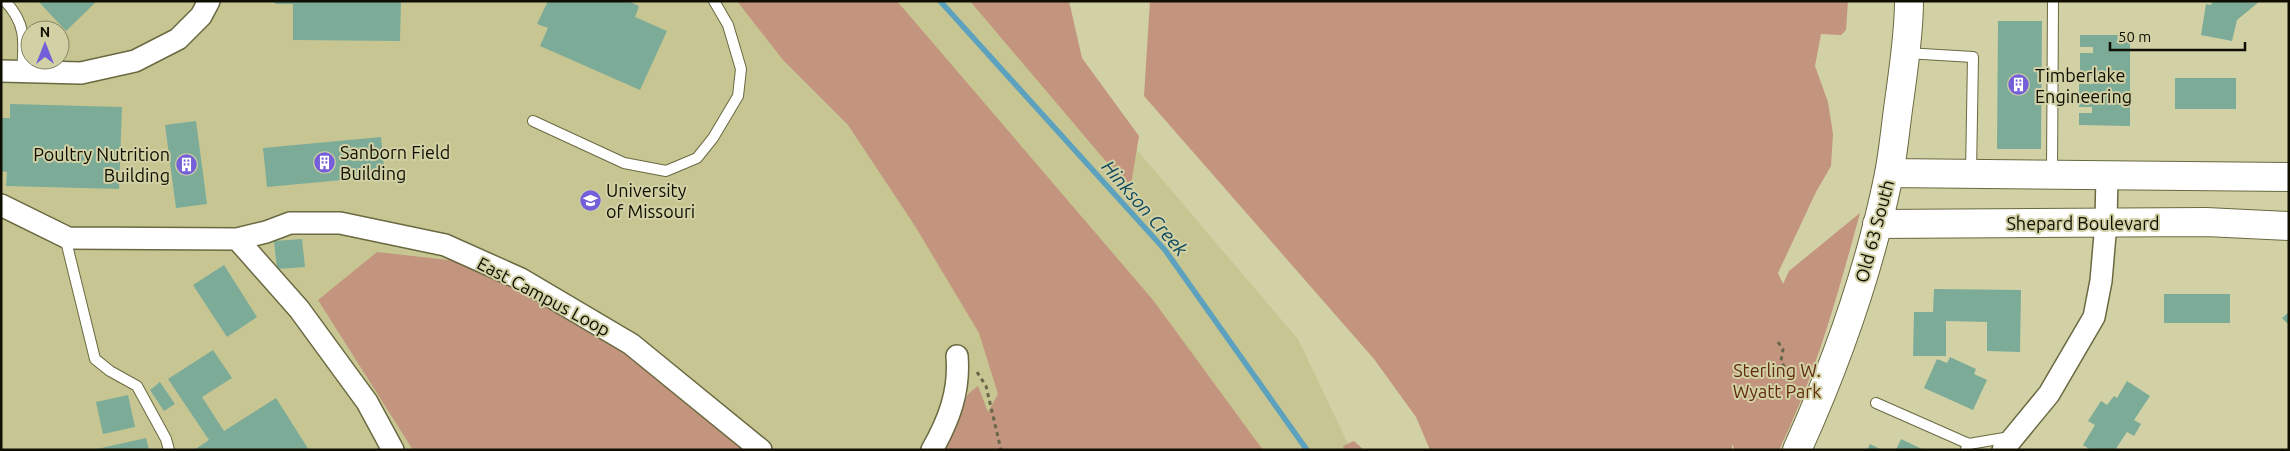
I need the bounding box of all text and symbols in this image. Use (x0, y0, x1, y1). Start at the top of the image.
north arrow (20, 20, 70, 70)
scale bar (2110, 20, 2245, 52)
text: N (40, 24, 50, 40)
text: 50 m (2118, 28, 2151, 45)
place label: Timberlake Engineering (2035, 65, 2132, 106)
building icon: Timberlake Engineering (2007, 73, 2031, 97)
place label: Sanborn Field Building (340, 142, 450, 183)
place label: Poultry Nutrition Building (33, 144, 170, 185)
building icon: Sanborn Field Building (312, 150, 336, 174)
building icon: Poultry Nutrition Building (174, 152, 198, 176)
water label: Hinkson Creek (1098, 156, 1193, 260)
street label: Old 63 South (1851, 178, 1897, 284)
place label: University of Missouri (606, 180, 695, 221)
school or university icon: University of Missouri (578, 188, 602, 212)
street label: Shepard Boulevard (2006, 213, 2160, 233)
street label: East Campus Loop (474, 253, 614, 339)
park label: Sterling W. Wyatt Park (1733, 360, 1821, 401)

